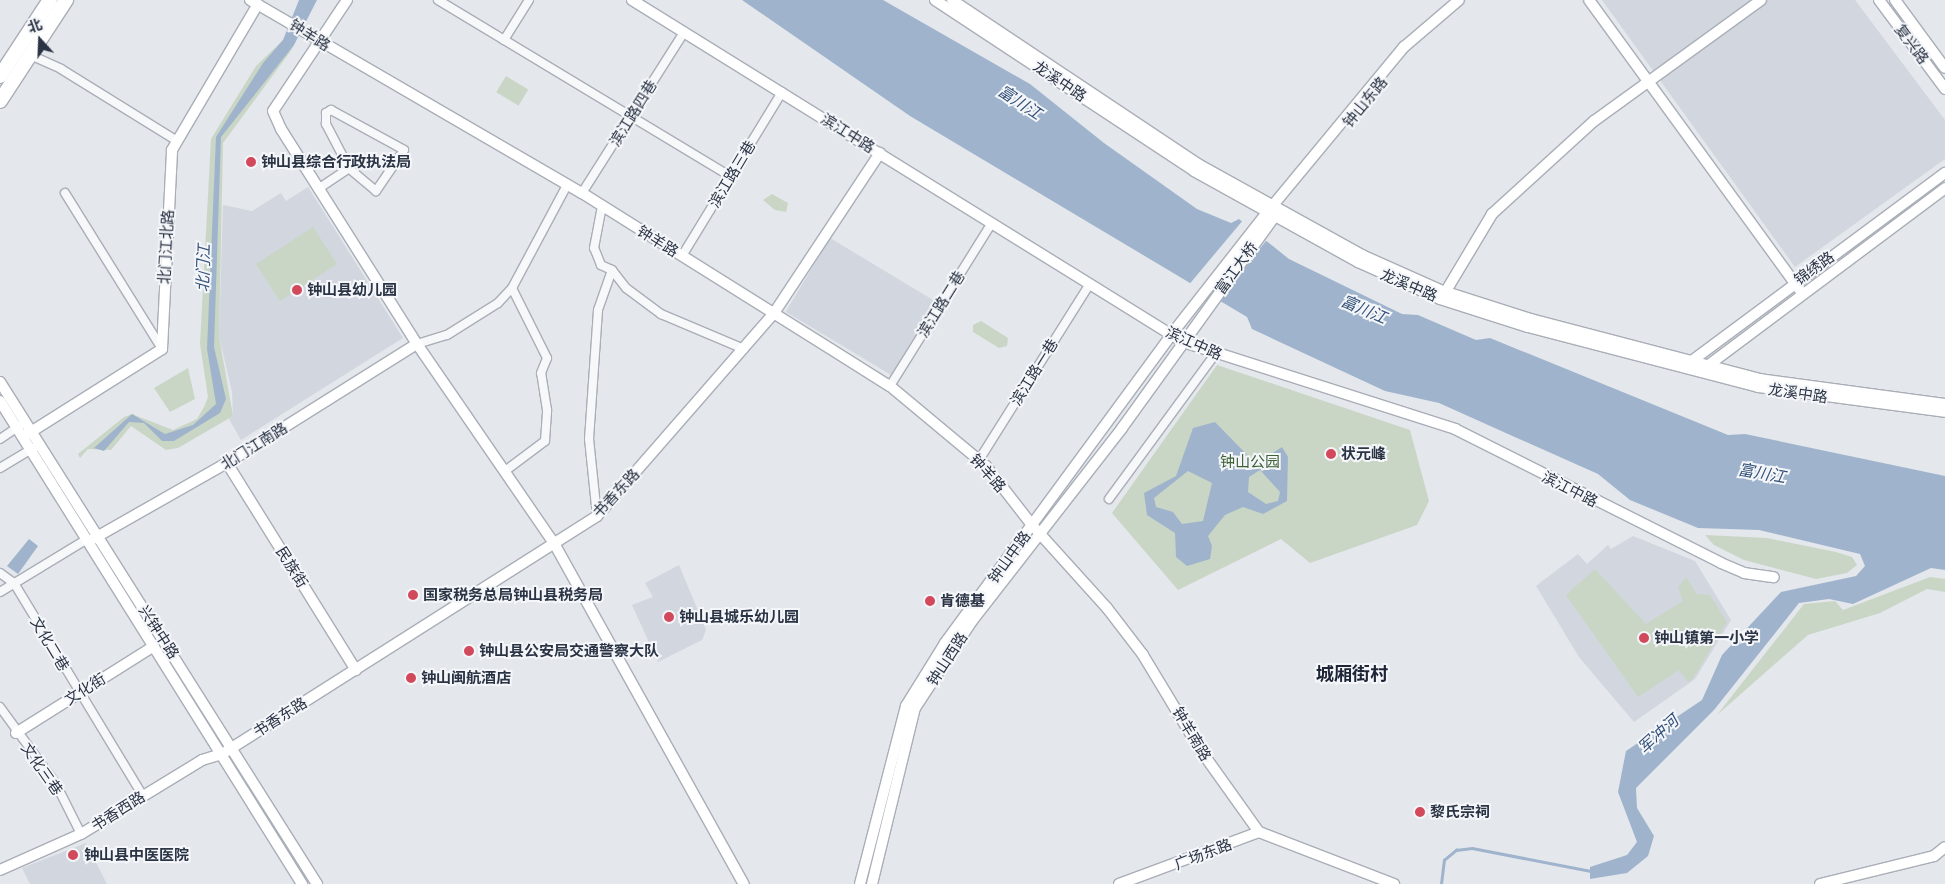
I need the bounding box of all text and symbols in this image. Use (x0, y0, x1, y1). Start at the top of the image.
north arrow (15, 15, 65, 65)
text: 北 (25, 15, 44, 36)
street label: 钟羊路 (286, 15, 334, 55)
street label: 复兴路 (1891, 21, 1933, 67)
street label: 龙溪中路 (1030, 57, 1090, 105)
street label: 钟山东路 (1339, 73, 1391, 131)
street label: 滨江路四巷 (605, 76, 661, 150)
water label: 富川江 (995, 81, 1045, 123)
street label: 滨江中路 (818, 109, 878, 157)
street label: 滨江路三巷 (705, 137, 759, 211)
place label: 钟山县综合行政执法局 (261, 153, 411, 171)
marker: 钟山县综合行政执法局 (245, 156, 257, 168)
street label: 北门江北路 (155, 209, 177, 285)
street label: 钟羊路 (634, 221, 682, 261)
street label: 富江大桥 (1211, 238, 1261, 298)
water label: 北门江 (193, 244, 213, 292)
street label: 锦绣路 (1791, 247, 1837, 289)
street label: 龙溪中路 (1378, 265, 1440, 305)
street label: 滨江路二巷 (913, 267, 969, 341)
place label: 钟山县幼儿园 (307, 281, 397, 299)
marker: 钟山县幼儿园 (291, 284, 303, 296)
water label: 富川江 (1338, 291, 1390, 327)
street label: 滨江中路 (1163, 323, 1225, 363)
street label: 滨江路一巷 (1006, 335, 1062, 409)
street label: 龙溪中路 (1767, 380, 1829, 406)
street label: 北门江南路 (217, 418, 291, 474)
place label: 状元峰 (1341, 445, 1386, 463)
marker: 状元峰 (1325, 448, 1337, 460)
street label: 钟羊路 (966, 450, 1010, 496)
park label: 钟山公园 (1220, 453, 1280, 471)
water label: 富川江 (1737, 459, 1787, 487)
street label: 书香东路 (589, 465, 643, 521)
street label: 滨江中路 (1539, 467, 1601, 511)
street label: 钟山中路 (984, 527, 1034, 587)
street label: 民族街 (272, 543, 312, 591)
place label: 国家税务总局钟山县税务局 (423, 586, 603, 604)
marker: 国家税务总局钟山县税务局 (407, 589, 419, 601)
place label: 肯德基 (940, 592, 985, 610)
marker: 肯德基 (924, 595, 936, 607)
street label: 兴钟中路 (135, 602, 183, 662)
place label: 钟山县城乐幼儿园 (679, 608, 799, 626)
marker: 钟山县城乐幼儿园 (663, 611, 675, 623)
street label: 文化二巷 (27, 614, 73, 674)
street label: 钟山西路 (923, 629, 971, 689)
place label: 钟山镇第一小学 (1654, 629, 1759, 647)
marker: 钟山镇第一小学 (1638, 632, 1650, 644)
place label: 钟山县公安局交通警察大队 (479, 642, 659, 660)
marker: 钟山县公安局交通警察大队 (463, 645, 475, 657)
district label: 城厢街村 (1316, 662, 1388, 684)
street label: 文化街 (61, 669, 109, 709)
place label: 钟山闽航酒店 (421, 669, 511, 687)
marker: 钟山闽航酒店 (405, 672, 417, 684)
street label: 书香东路 (250, 693, 310, 741)
street label: 钟羊南路 (1169, 704, 1215, 764)
water label: 军冲河 (1634, 711, 1682, 757)
street label: 文化三巷 (17, 739, 67, 799)
street label: 书香西路 (88, 787, 148, 835)
place label: 黎氏宗祠 (1430, 803, 1490, 821)
marker: 黎氏宗祠 (1414, 806, 1426, 818)
street label: 广场东路 (1172, 835, 1234, 873)
place label: 钟山县中医医院 (84, 846, 189, 864)
marker: 钟山县中医医院 (66, 848, 80, 862)

